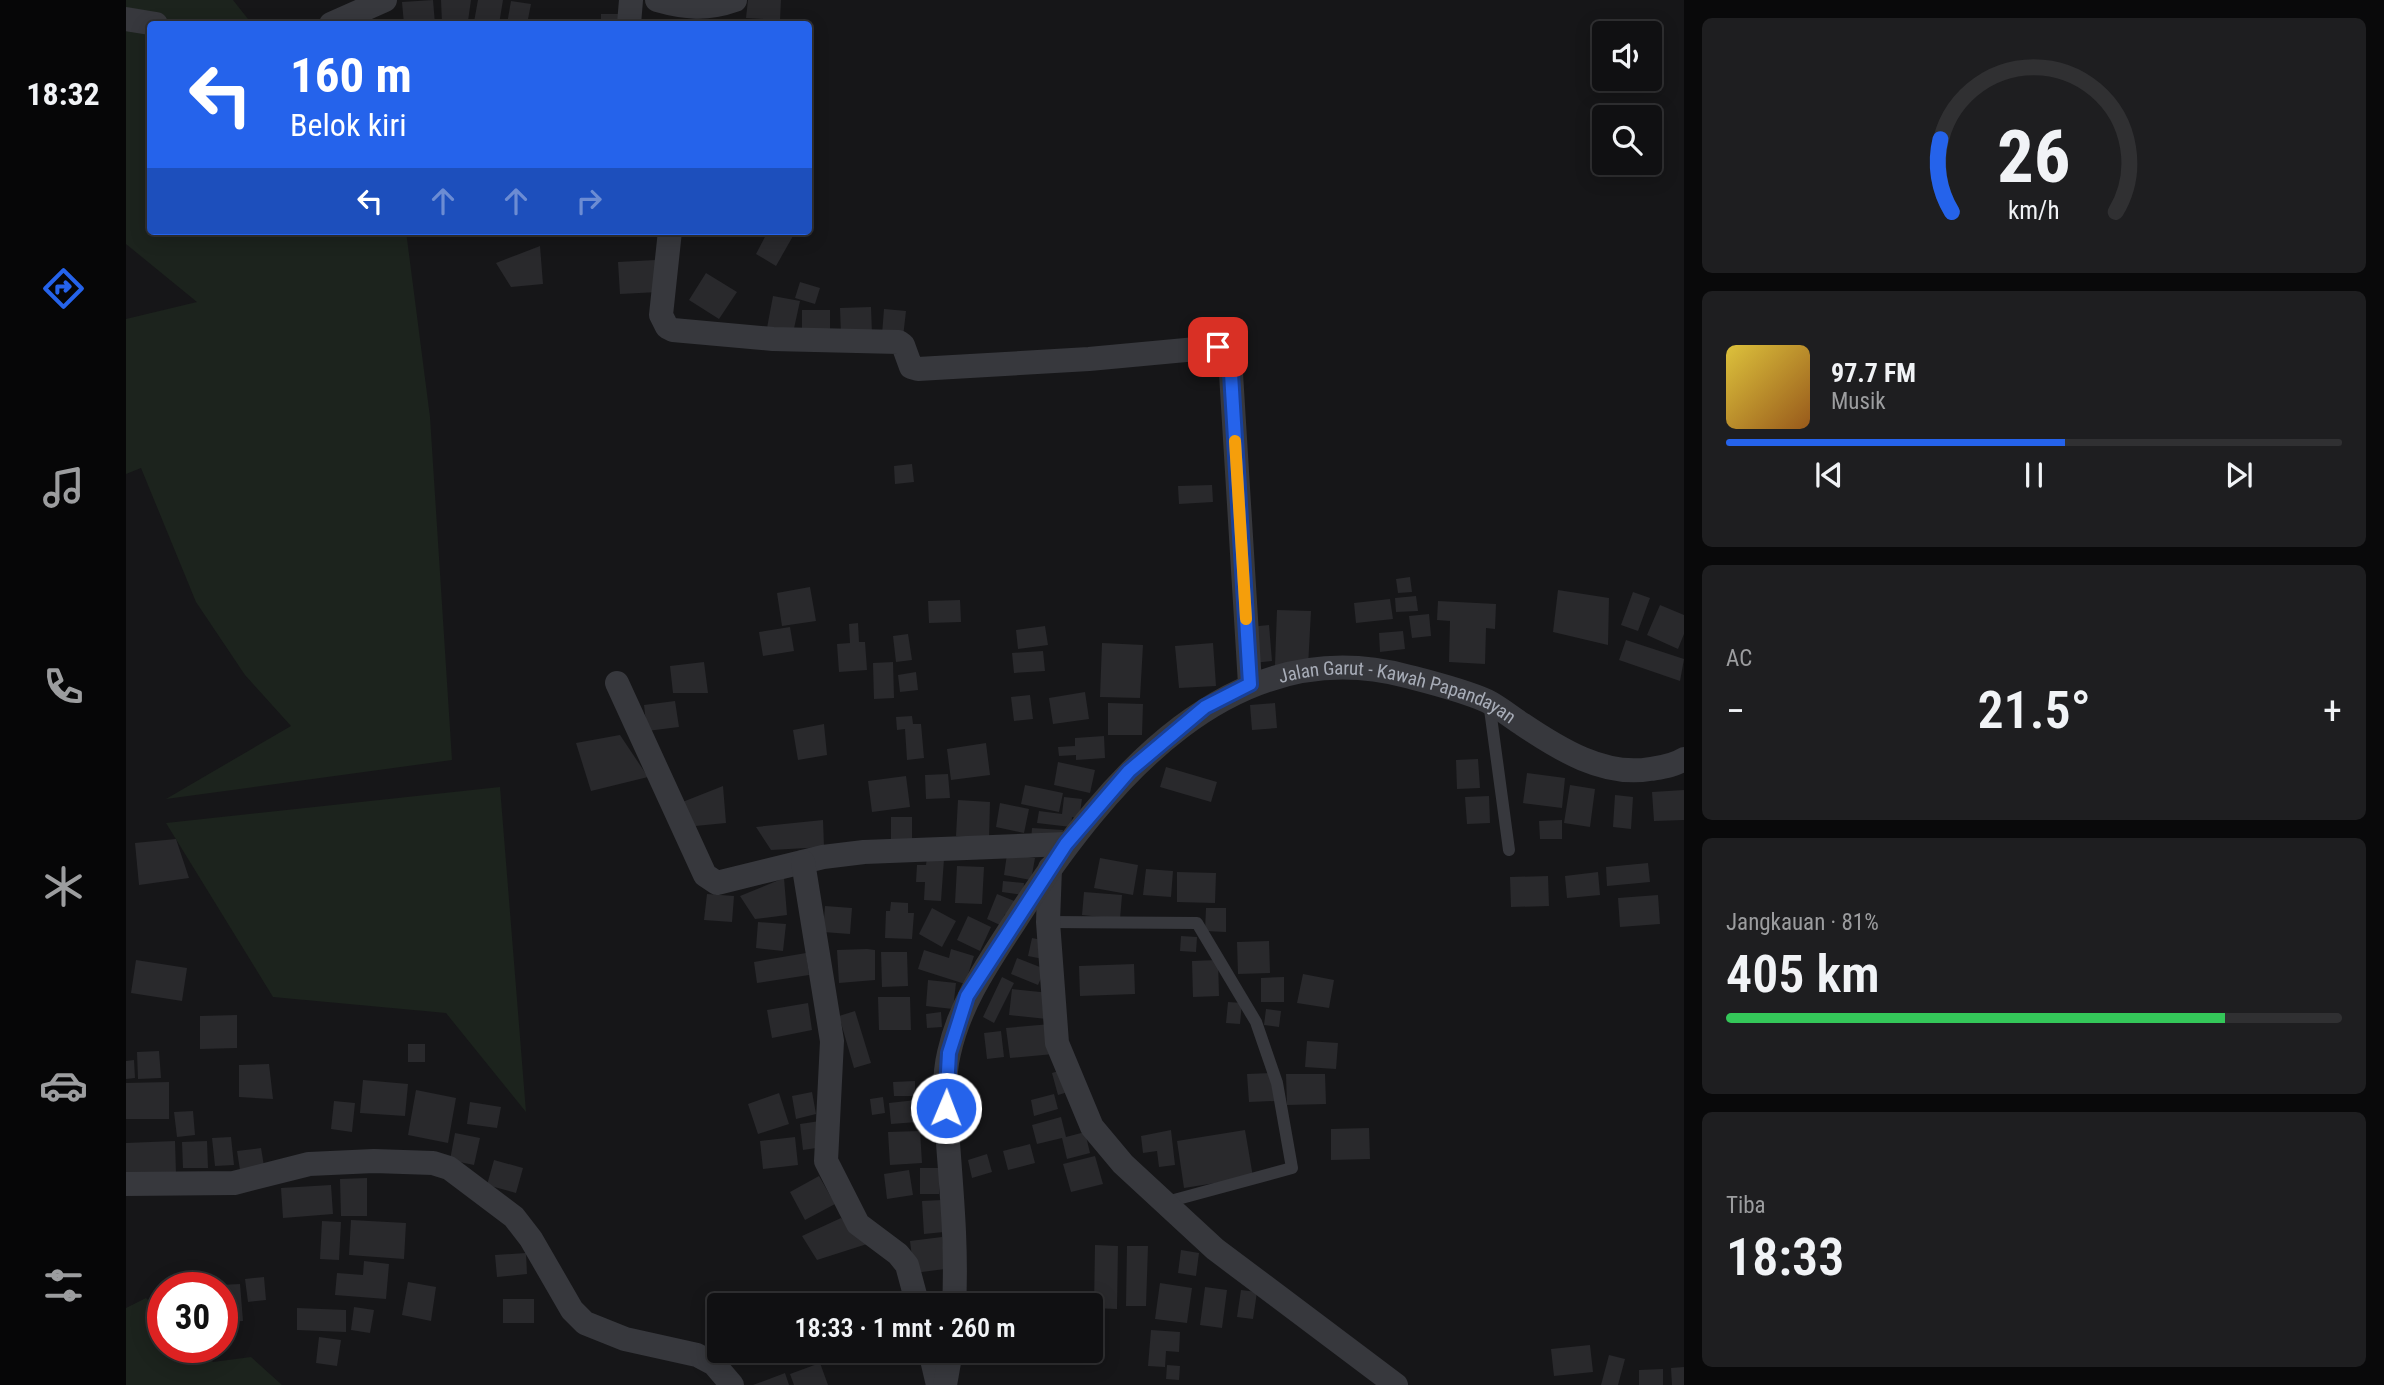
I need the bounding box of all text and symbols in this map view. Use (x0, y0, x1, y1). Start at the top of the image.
map controls (1592, 21, 1662, 175)
button: sound (1592, 21, 1662, 91)
text: 160 m (290, 47, 412, 104)
icon: left (175, 49, 266, 140)
text: 18:32 (26, 75, 100, 113)
button: search (1592, 105, 1662, 175)
text: Belok kiri (290, 106, 407, 144)
text: 26 (1997, 114, 2071, 200)
icon: left (351, 182, 389, 220)
icon: ahead (424, 182, 462, 220)
icon: ahead (497, 182, 535, 220)
icon: right (570, 182, 608, 220)
text: km/h (2008, 196, 2060, 225)
icon: directions (39, 264, 88, 313)
pin (1188, 317, 1248, 377)
icon: arrive (1199, 328, 1237, 366)
text: 97.7 FM (1831, 358, 1916, 388)
text: Musik (1831, 388, 1886, 415)
icon: previous (1810, 456, 1848, 494)
icon: pause (2015, 456, 2053, 494)
icon: next (2220, 456, 2258, 494)
icon: music (39, 463, 88, 512)
text: AC (1726, 645, 1752, 672)
street label: Jalan Garut - Kawah Papandayan (1276, 656, 1521, 728)
icon: phone (39, 662, 88, 711)
text: 21.5° (1977, 680, 2091, 741)
text: − (1726, 689, 1745, 733)
text: + (2323, 689, 2342, 733)
icon: climate (39, 862, 88, 911)
text: Jangkauan · 81% (1726, 909, 1879, 936)
text: 405 km (1726, 944, 1880, 1005)
icon: car (39, 1061, 88, 1110)
position arrow (909, 1071, 983, 1145)
text: Tiba (1726, 1192, 1766, 1219)
text: 18:33 (1726, 1227, 1844, 1288)
icon: filters (39, 1261, 88, 1310)
speed limit sign: 30 (147, 1272, 238, 1363)
text: 18:33 · 1 mnt · 260 m (794, 1313, 1016, 1343)

